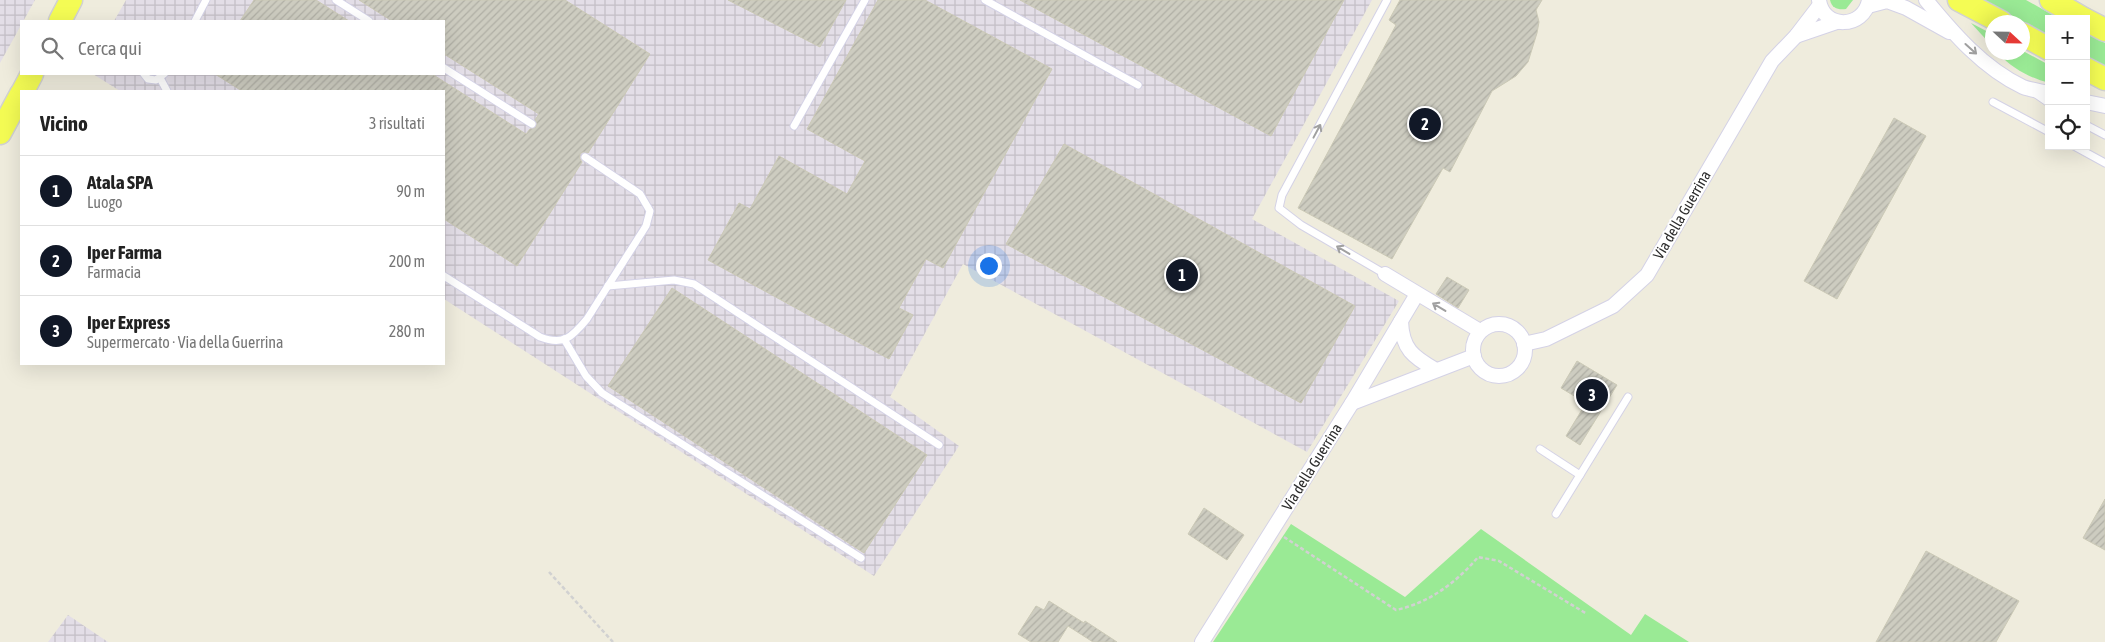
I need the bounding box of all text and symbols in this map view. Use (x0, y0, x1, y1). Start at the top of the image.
north arrow (1985, 15, 2030, 60)
map controls (2045, 15, 2090, 150)
button: + (2045, 15, 2090, 60)
search box (20, 20, 445, 75)
icon: search (38, 34, 66, 62)
text: Cerca qui (78, 37, 142, 59)
one-way arrow (1964, 43, 1977, 55)
button: − (2045, 60, 2090, 105)
pin: 2 (1409, 105, 1441, 143)
button: locate (2045, 105, 2090, 150)
text: Vicino (40, 111, 88, 135)
text: 3 risultati (369, 114, 425, 132)
one-way arrow (1312, 123, 1322, 138)
street label: Via della Guerrina (1649, 167, 1714, 262)
text: Atala SPA (87, 171, 153, 193)
text: 1 (52, 182, 60, 200)
text: 90 m (396, 182, 425, 200)
text: Luogo (87, 193, 123, 211)
text: Iper Farma (87, 241, 162, 263)
one-way arrow (1336, 244, 1350, 254)
text: 2 (52, 252, 60, 270)
text: 200 m (389, 252, 425, 270)
your location (976, 253, 1002, 279)
pin: 1 (1166, 256, 1198, 294)
text: Farmacia (87, 263, 141, 281)
one-way arrow (1432, 301, 1446, 311)
text: Iper Express (87, 311, 170, 333)
text: 3 (52, 322, 60, 340)
text: 280 m (389, 322, 425, 340)
text: Supermercato · Via della Guerrina (87, 333, 284, 351)
pin: 3 (1576, 376, 1608, 414)
street label: Via della Guerrina (1278, 420, 1345, 513)

